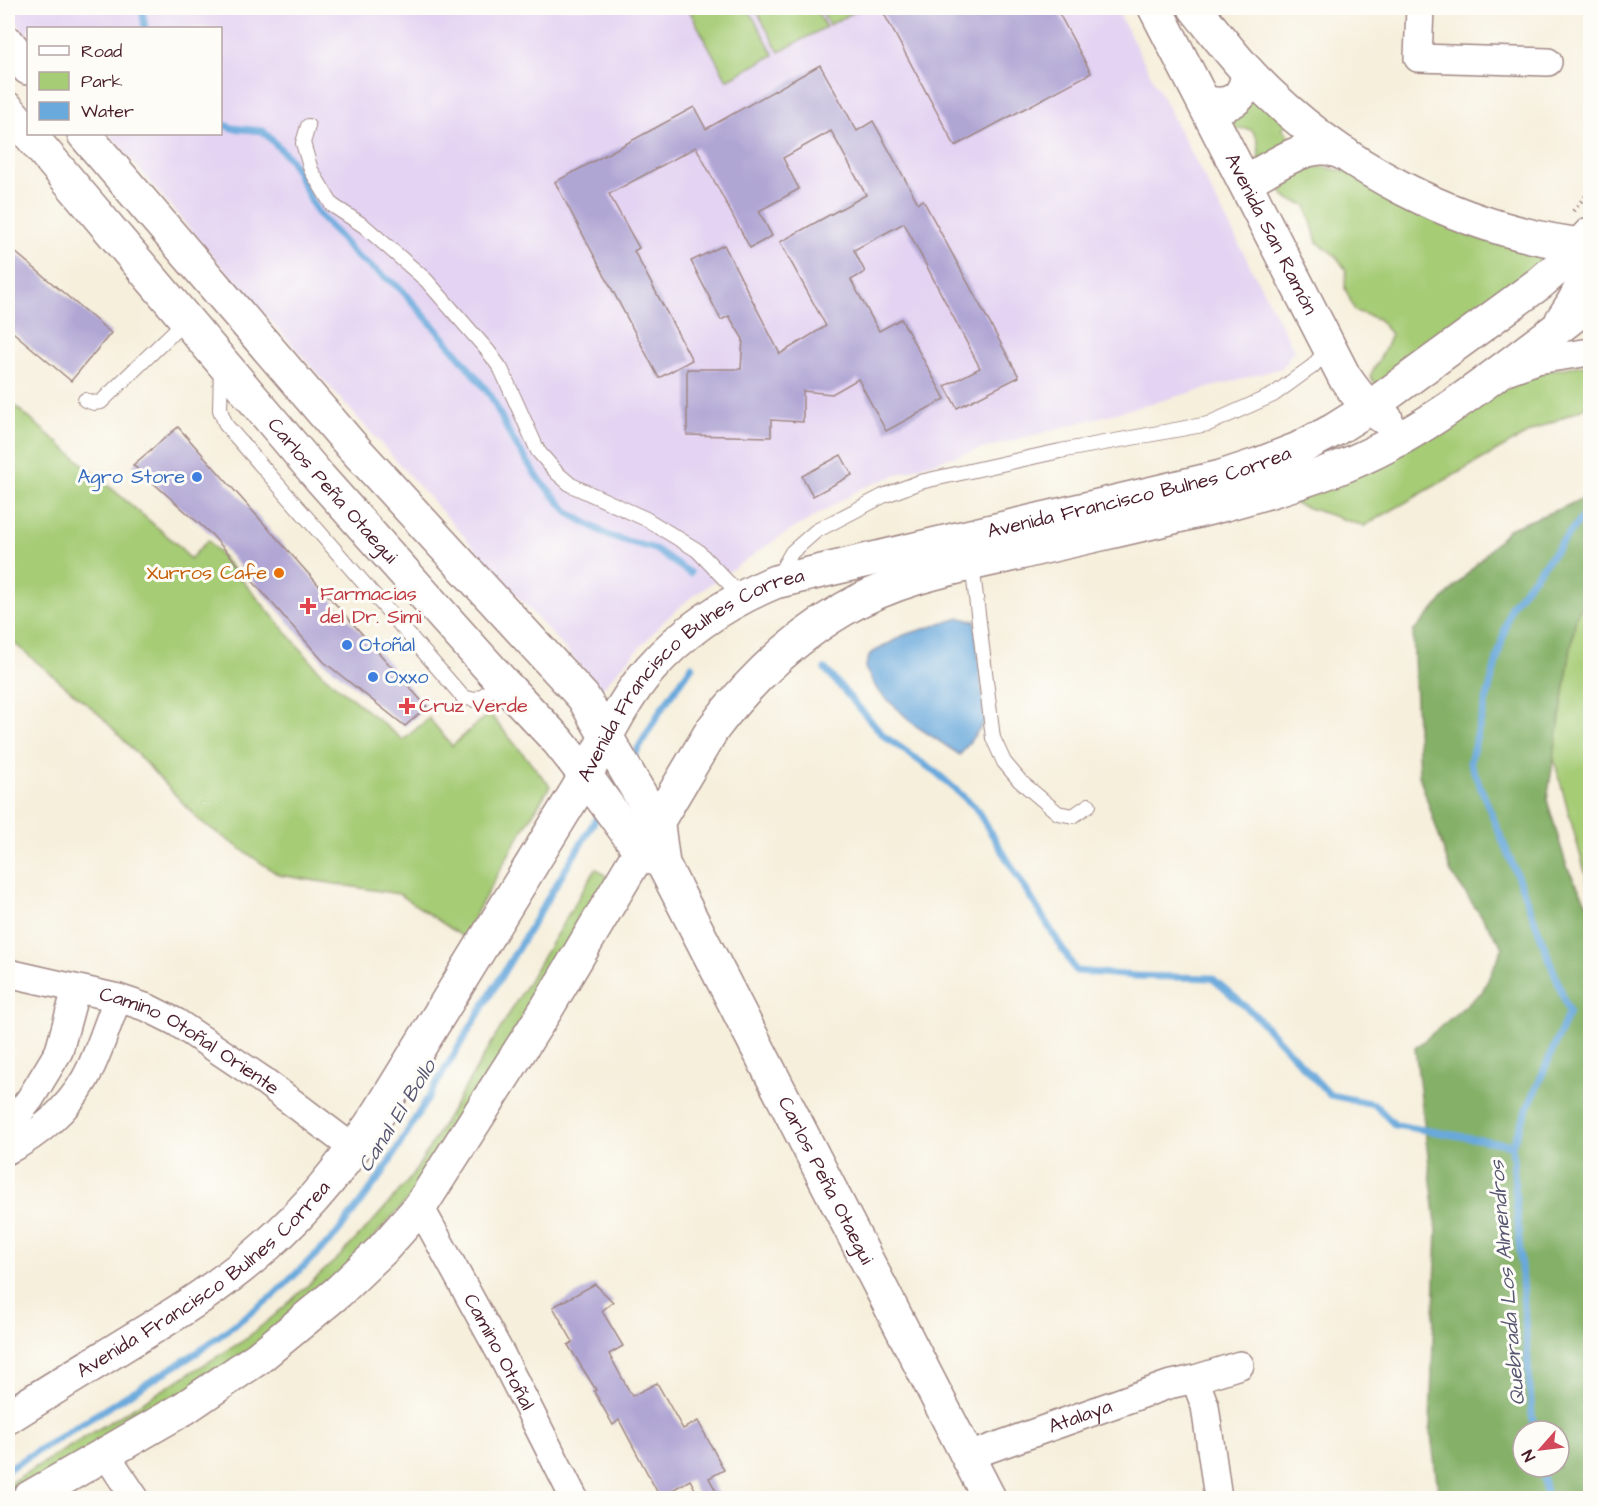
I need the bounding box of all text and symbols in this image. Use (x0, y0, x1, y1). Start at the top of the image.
legend (27, 27, 222, 135)
text: Road (81, 39, 122, 64)
text: Park (81, 69, 123, 94)
text: Water (81, 99, 134, 124)
street label: Avenida San Ramón (1218, 148, 1324, 319)
street label: Carlos Peña Otaegui (261, 412, 404, 570)
street label: Avenida Francisco Bulnes Correa (984, 439, 1295, 546)
place label: Agro Store (78, 463, 185, 492)
marker: Agro Store (190, 470, 204, 484)
place label: Xurros Cafe (146, 559, 267, 587)
street label: Avenida Francisco Bulnes Correa (571, 562, 807, 787)
marker: Xurros Cafe (272, 566, 286, 580)
place label: Farmacias del Dr. Simi (320, 580, 422, 631)
marker: Farmacias del Dr. Simi (301, 599, 315, 613)
place label: Otoñal (359, 631, 415, 659)
marker: Otoñal (340, 638, 354, 652)
place label: Oxxo (385, 663, 428, 691)
marker: Oxxo (366, 670, 380, 684)
place label: Cruz Verde (419, 692, 528, 720)
marker: Cruz Verde (400, 699, 414, 713)
street label: Camino Otoñal Oriente (97, 980, 285, 1102)
water label: Canal El Bollo (351, 1052, 444, 1178)
street label: Carlos Peña Otaegui (771, 1092, 881, 1269)
water label: Quebrada Los Almendros (1482, 1158, 1532, 1407)
street label: Avenida Francisco Bulnes Correa (71, 1175, 337, 1385)
street label: Camino Otoñal (456, 1289, 541, 1415)
street label: Atalaya (1045, 1392, 1116, 1441)
north arrow (1511, 1419, 1571, 1479)
text: N (1517, 1446, 1541, 1465)

